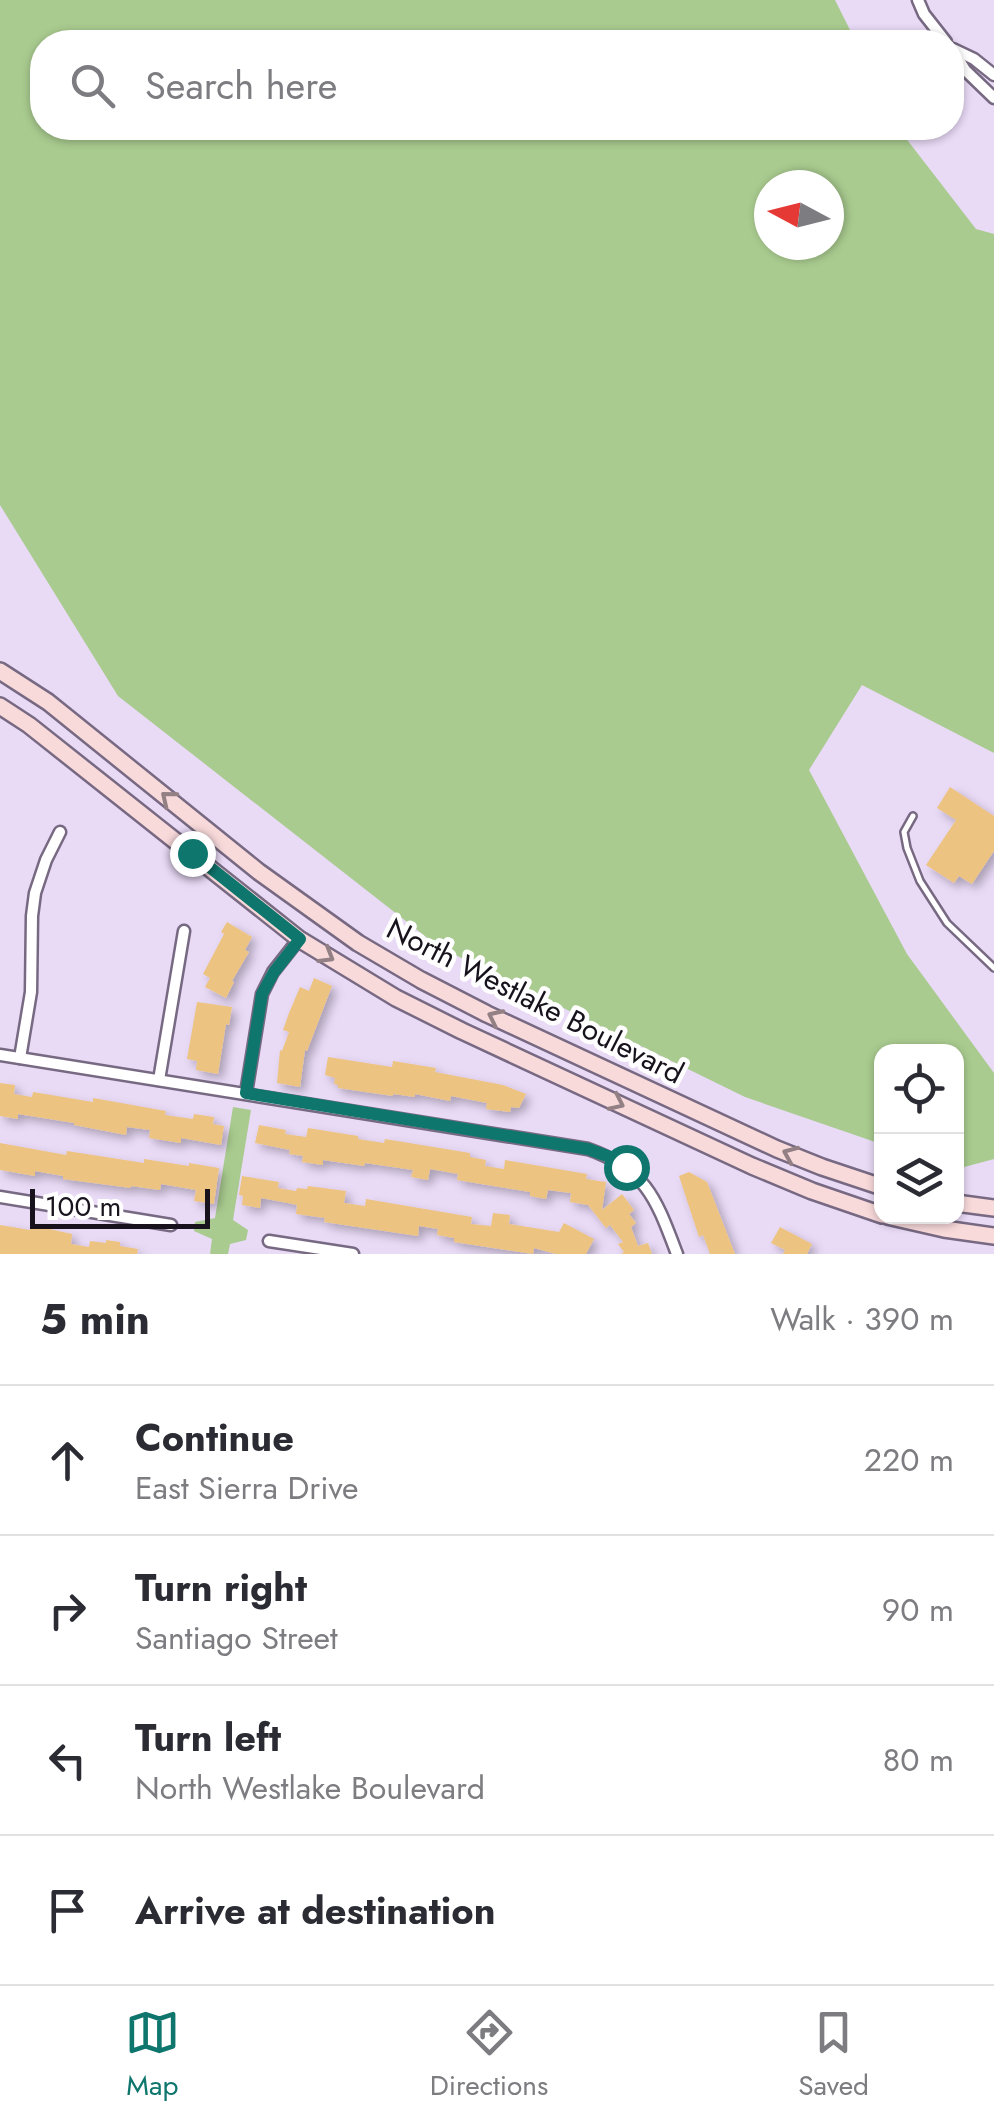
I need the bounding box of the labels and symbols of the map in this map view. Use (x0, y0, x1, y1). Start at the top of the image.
north arrow (754, 170, 844, 260)
one-way arrow (161, 792, 179, 810)
route end (170, 831, 216, 877)
street label: North Westlake Boulevard (379, 907, 691, 1094)
one-way arrow (317, 944, 335, 963)
one-way arrow (487, 1010, 505, 1030)
one-way arrow (607, 1091, 625, 1111)
route start (604, 1145, 650, 1191)
one-way arrow (782, 1146, 800, 1166)
scale bar (30, 1184, 210, 1228)

